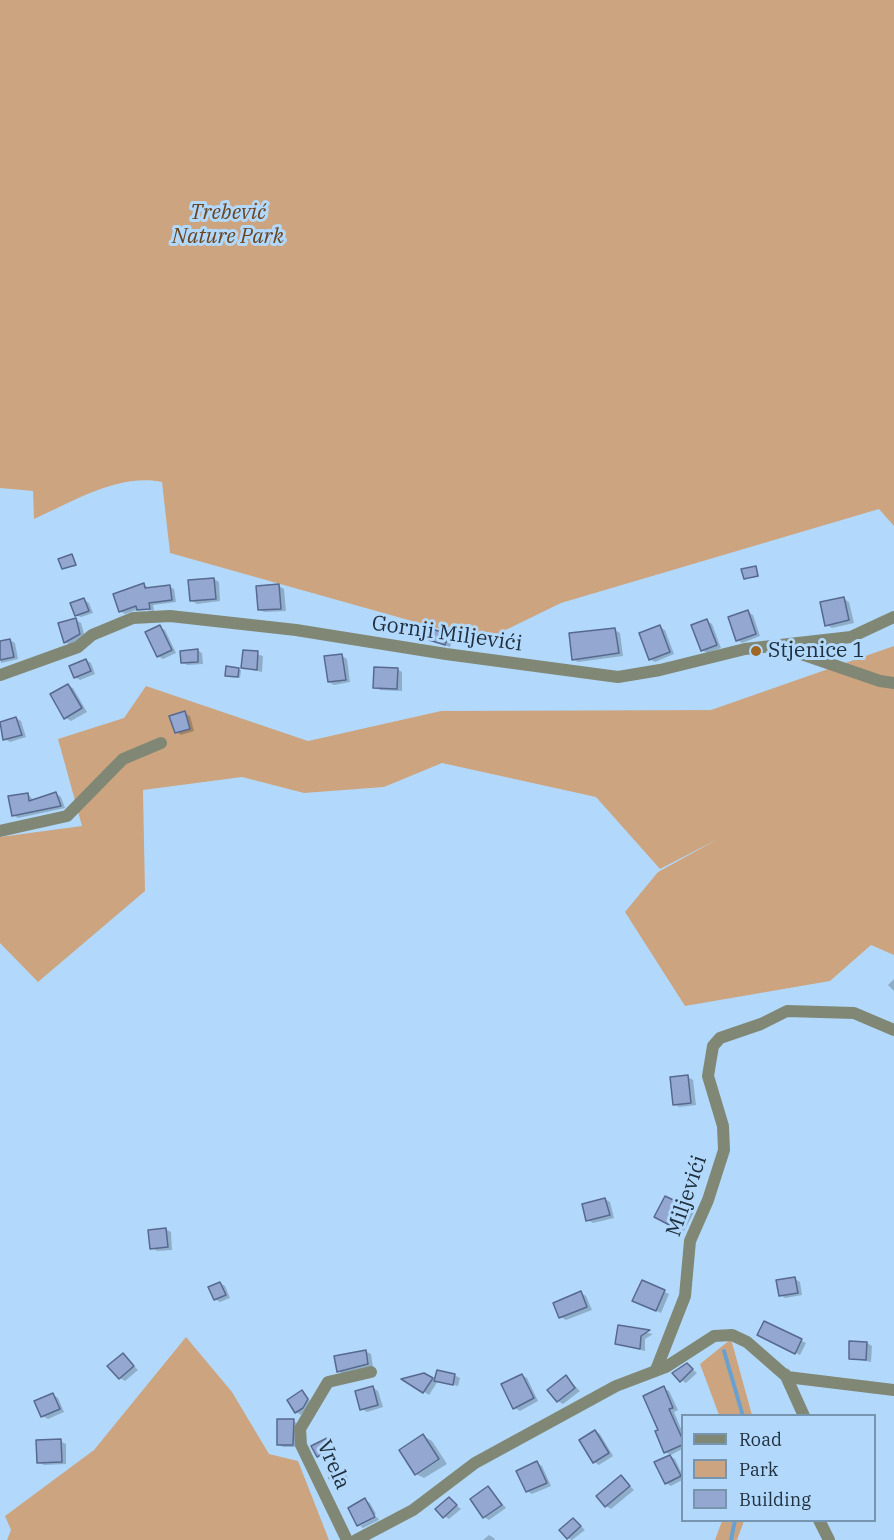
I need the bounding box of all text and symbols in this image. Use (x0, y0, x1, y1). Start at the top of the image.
park label: Trebević Nature Park (172, 200, 284, 250)
street label: Gornji Miljevići (370, 611, 524, 657)
place label: Stjenice 1 (768, 638, 865, 664)
marker: Stjenice 1 (749, 644, 763, 658)
street label: Miljevići (661, 1152, 713, 1240)
legend (681, 1414, 876, 1522)
text: Road (739, 1428, 782, 1451)
street label: Vrela (311, 1437, 355, 1493)
text: Park (739, 1458, 778, 1481)
text: Building (739, 1488, 811, 1511)

